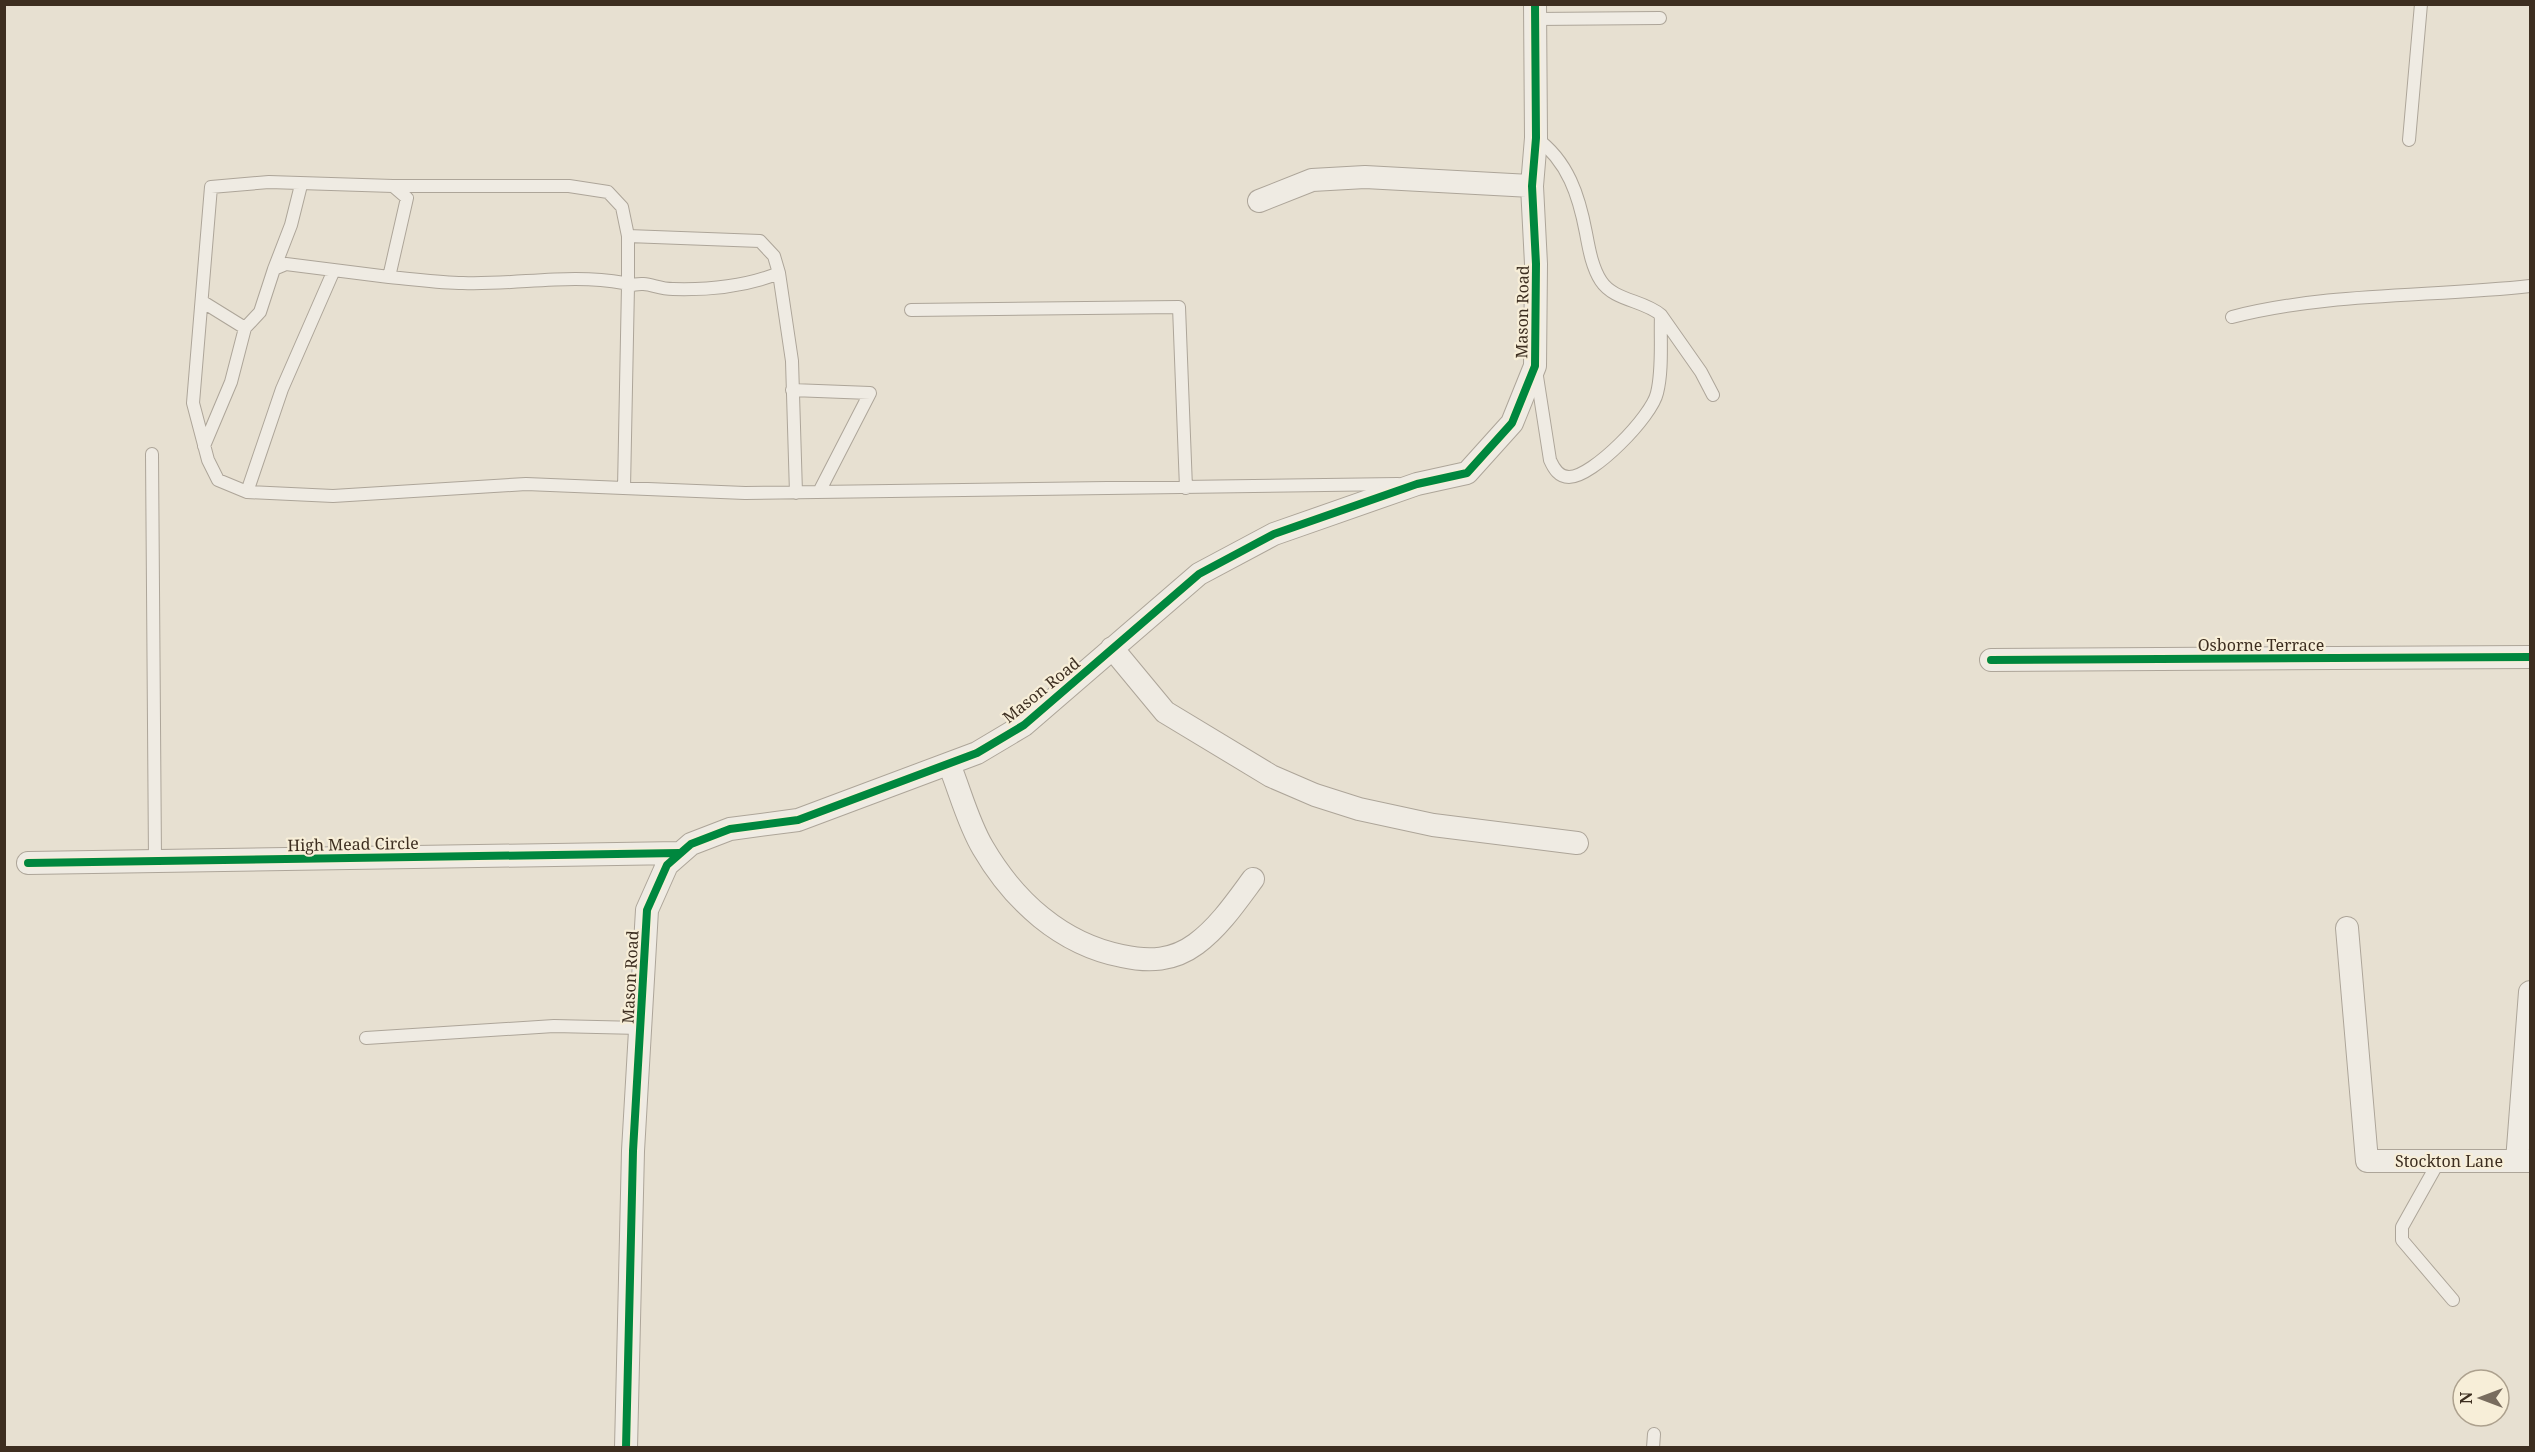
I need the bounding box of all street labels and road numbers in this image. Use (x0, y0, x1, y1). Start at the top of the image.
street label: Mason Road (1510, 265, 1534, 359)
street label: Osborne Terrace (2198, 634, 2324, 656)
street label: Mason Road (998, 652, 1084, 728)
street label: High Mead Circle (287, 832, 419, 856)
street label: Mason Road (617, 930, 643, 1024)
street label: Stockton Lane (2395, 1150, 2503, 1172)

